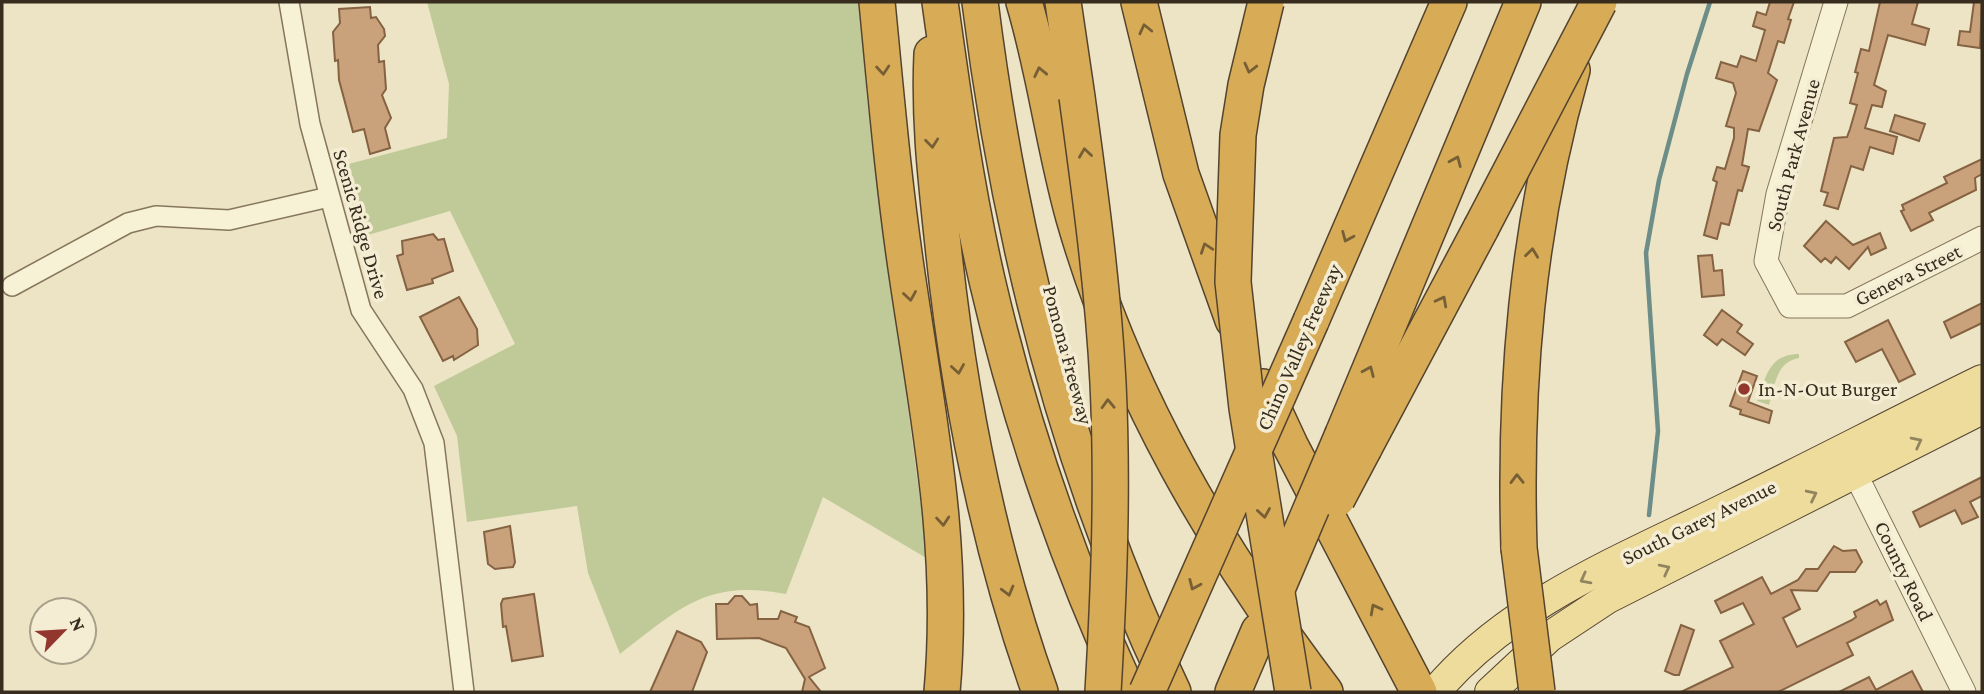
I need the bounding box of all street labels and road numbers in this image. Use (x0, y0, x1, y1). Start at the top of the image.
street label: South Park Avenue (1761, 76, 1825, 234)
street label: Scenic Ridge Drive (328, 147, 394, 301)
street label: Geneva Street (1851, 238, 1966, 311)
street label: Chino Valley Freeway (1252, 260, 1347, 434)
street label: Pomona Freeway (1038, 283, 1098, 427)
street label: South Garey Avenue (1618, 474, 1780, 570)
street label: County Road (1870, 517, 1938, 625)

